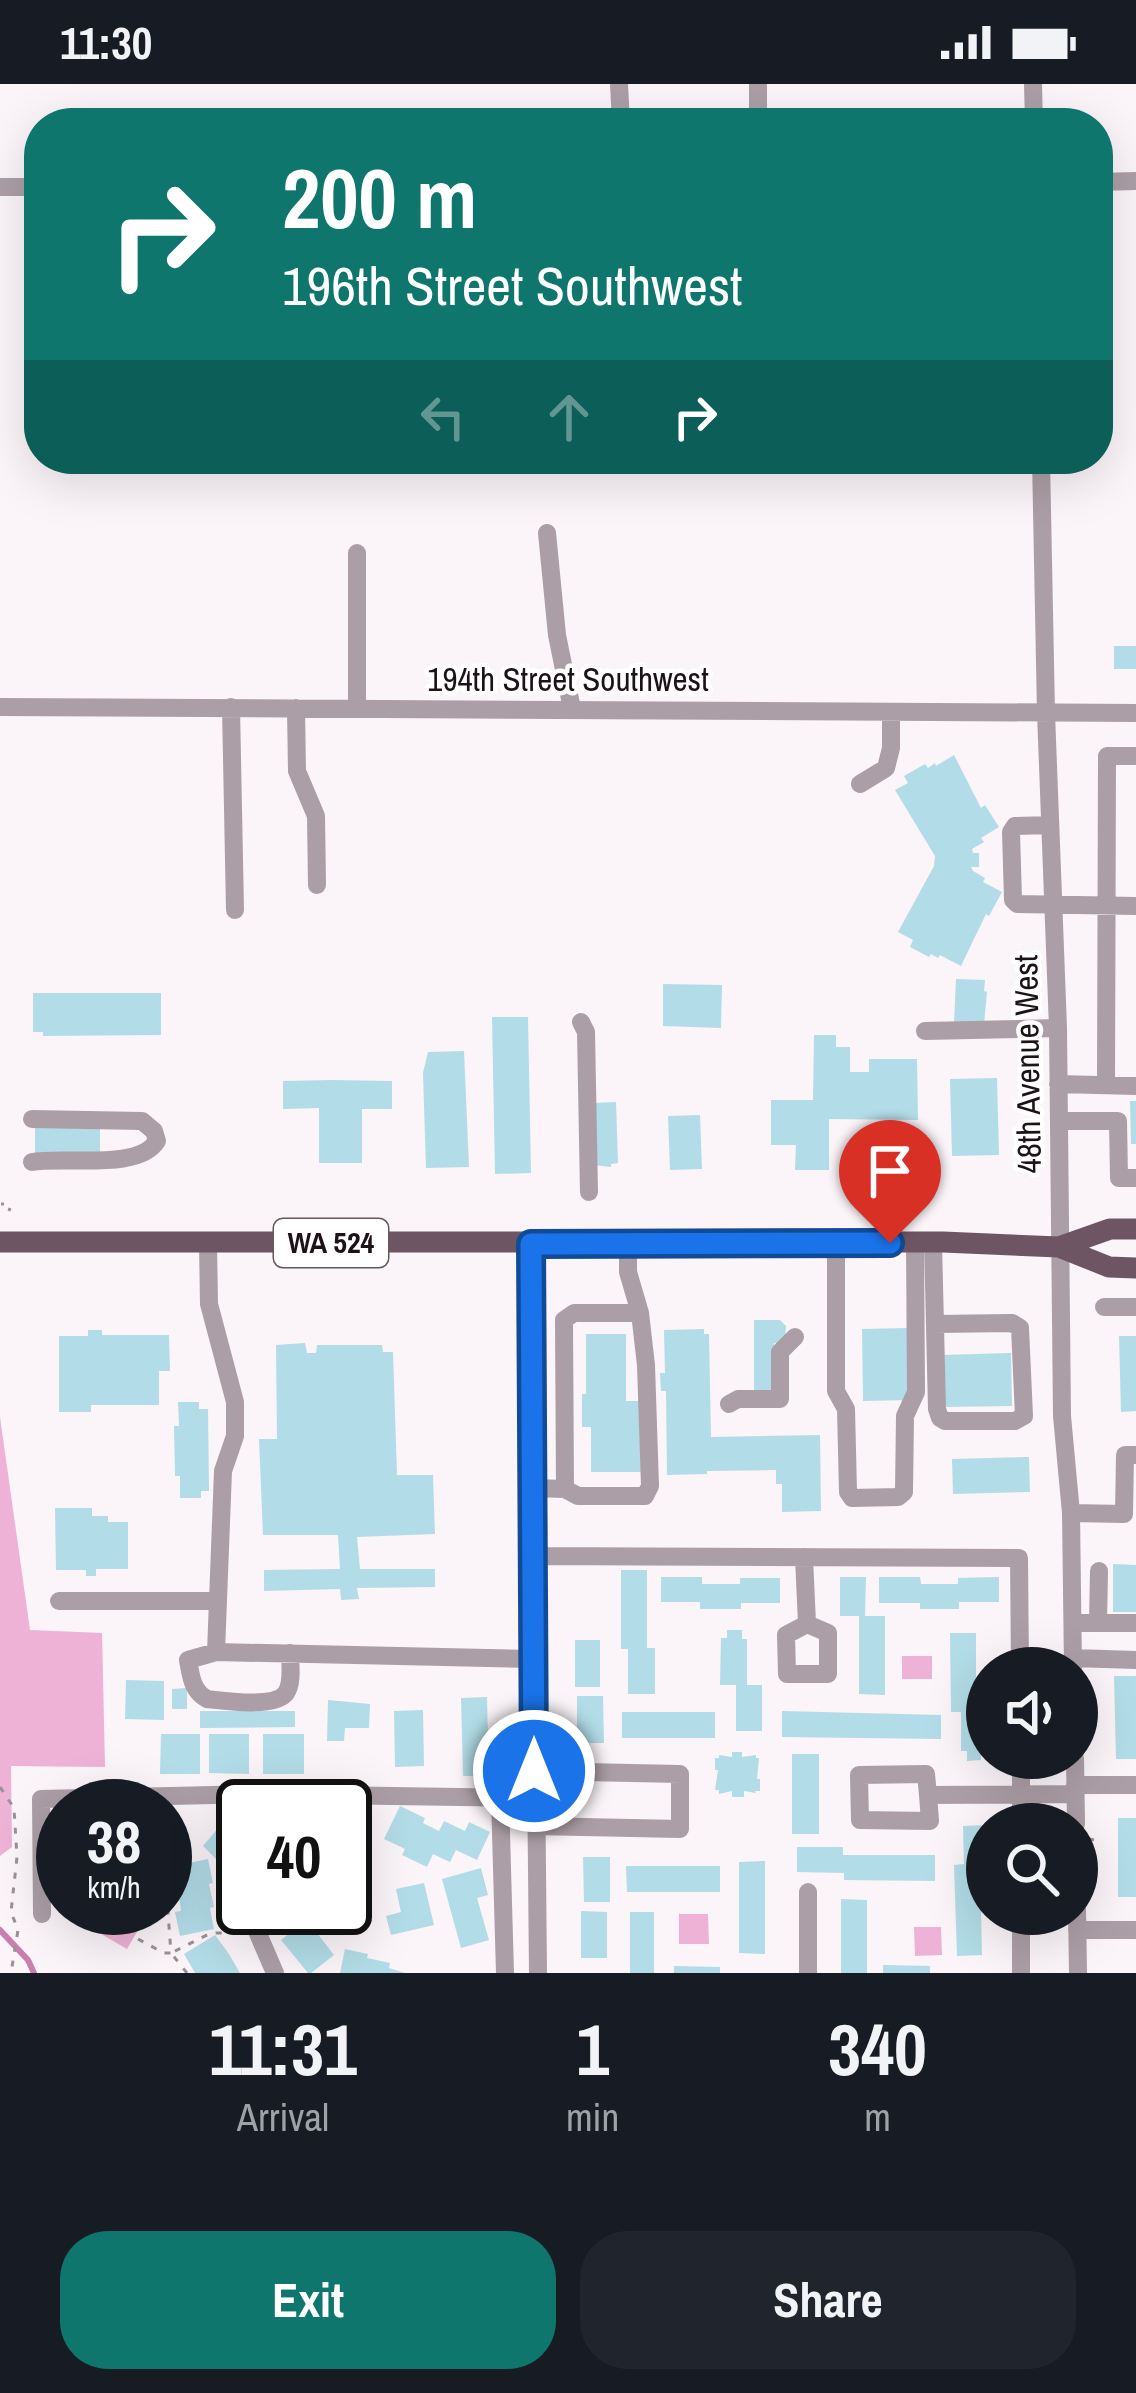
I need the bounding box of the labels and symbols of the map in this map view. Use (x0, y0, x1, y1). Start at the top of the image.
street label: 194th Street Southwest (427, 657, 709, 701)
street label: 48th Avenue West (1003, 954, 1051, 1174)
pin (839, 1120, 941, 1243)
road number: WA 524 (274, 1219, 388, 1267)
position arrow (471, 1708, 597, 1834)
speed limit sign: 40 (216, 1779, 372, 1935)

